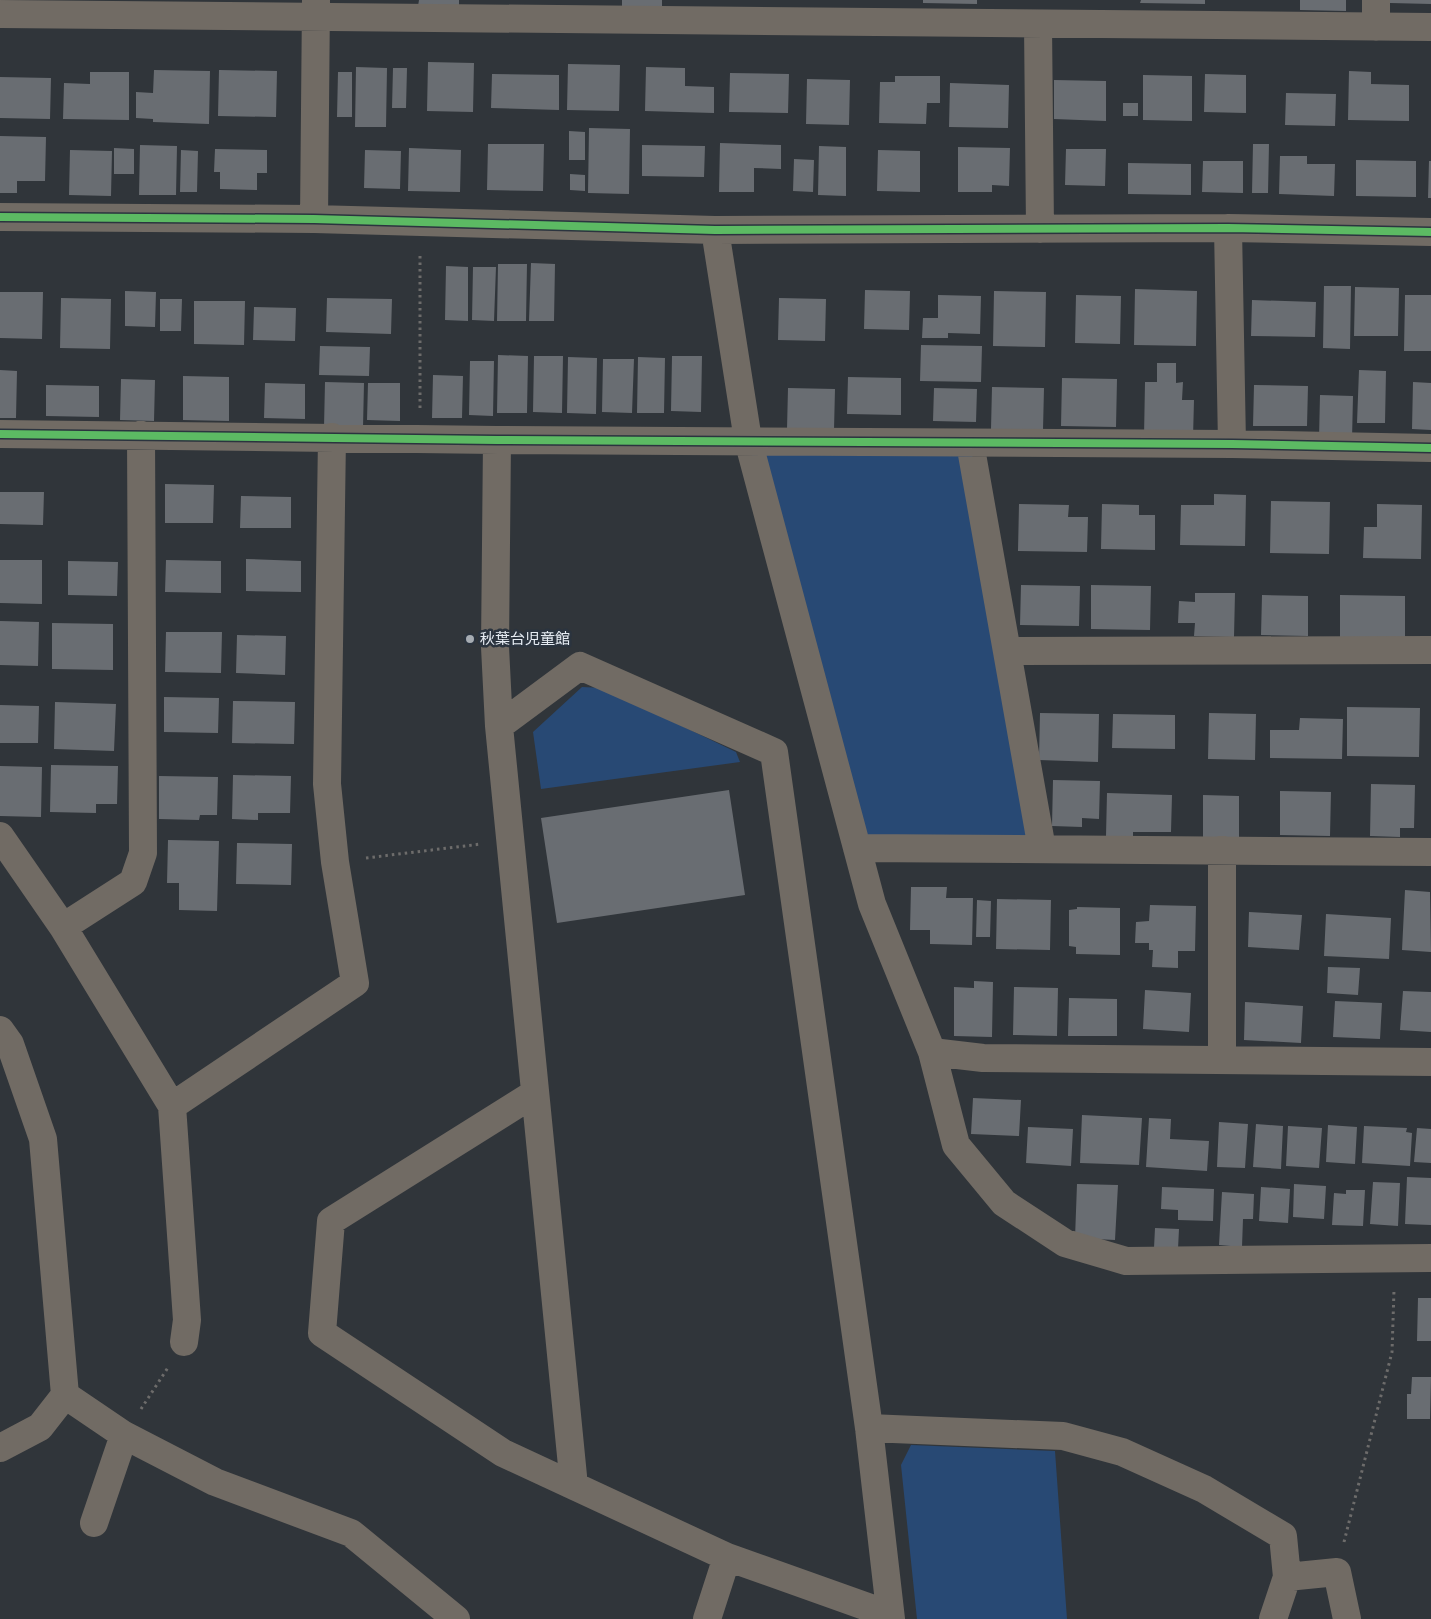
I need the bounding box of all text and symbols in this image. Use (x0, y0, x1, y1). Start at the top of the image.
place label: 秋葉台児童館 (480, 628, 570, 648)
marker: 秋葉台児童館 (464, 633, 476, 645)

